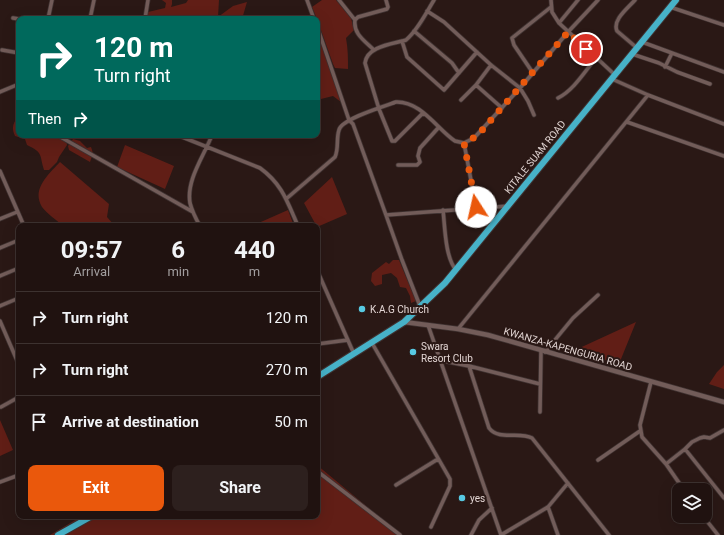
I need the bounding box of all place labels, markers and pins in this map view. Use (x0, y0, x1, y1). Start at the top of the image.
pin (569, 32, 603, 66)
marker: K.A.G Church (357, 304, 367, 314)
place label: K.A.G Church (370, 304, 429, 315)
place label: Swara Resort Club (421, 341, 473, 364)
marker: Swara Resort Club (408, 347, 418, 357)
marker: yes (457, 493, 467, 503)
place label: yes (470, 493, 485, 504)

